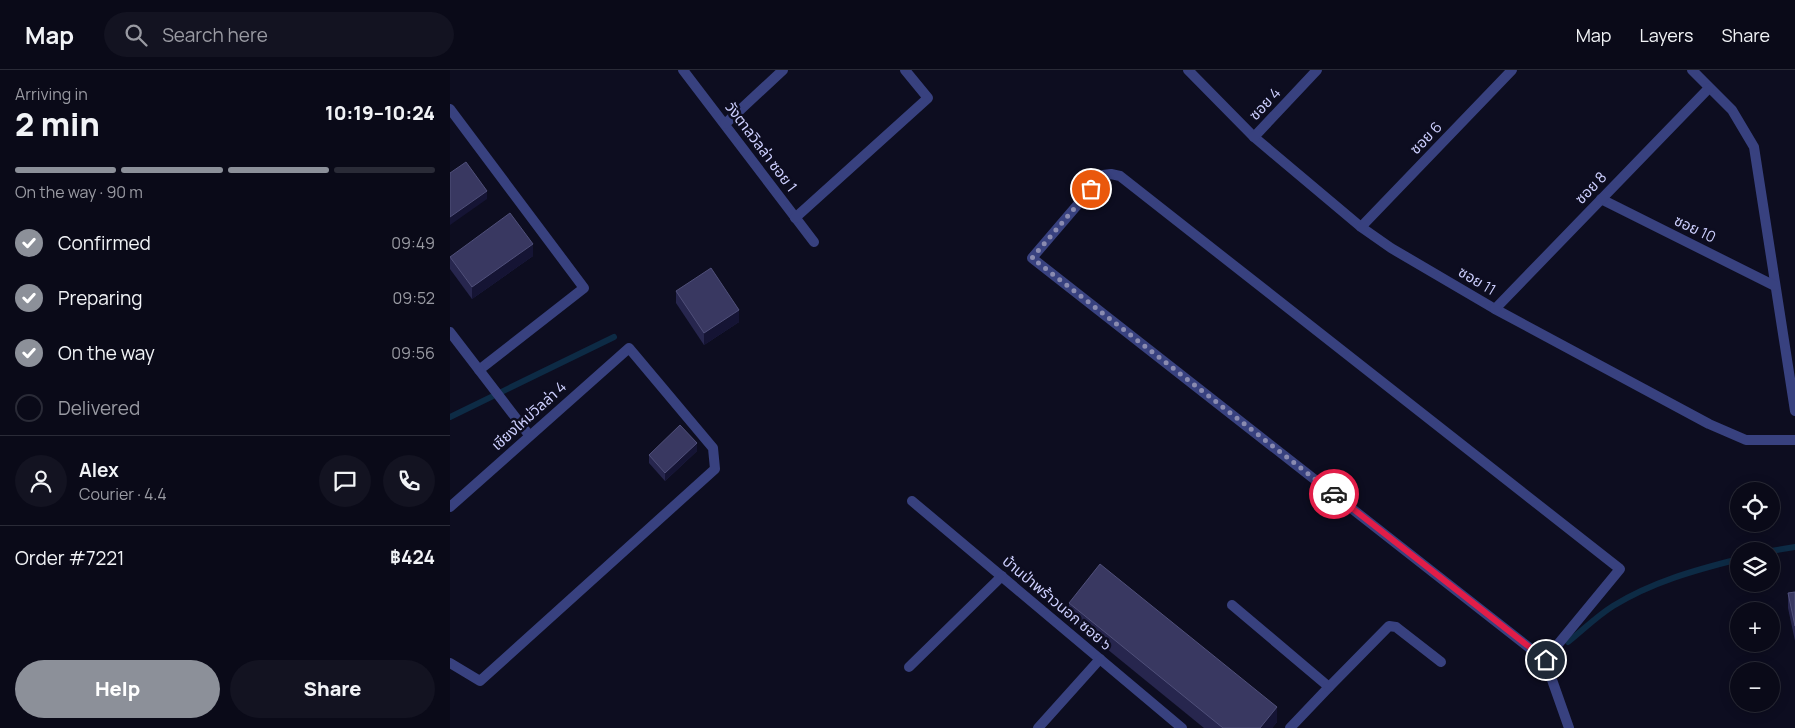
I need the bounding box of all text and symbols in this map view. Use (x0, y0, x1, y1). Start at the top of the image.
search box (104, 12, 454, 57)
text: Map (25, 18, 74, 51)
icon: search (122, 21, 150, 49)
text: Search here (162, 22, 268, 48)
text: Map (1576, 23, 1611, 47)
text: Layers (1639, 23, 1693, 47)
text: Share (1721, 23, 1770, 47)
text: Arriving in (15, 83, 88, 105)
street label: ซอย 4 (1244, 83, 1285, 125)
street label: วังตาลวิลล่า ซอย 1 (721, 97, 802, 196)
text: 10:19–10:24 (325, 100, 435, 126)
text: 2 min (15, 102, 100, 146)
street label: ซอย 6 (1405, 117, 1446, 159)
street label: ซอย 8 (1570, 167, 1611, 208)
pin (1070, 168, 1112, 210)
icon: bag (1077, 175, 1105, 203)
text: On the way · 90 m (15, 181, 143, 203)
street label: ซอย 10 (1671, 209, 1720, 248)
icon: check (15, 229, 43, 257)
text: Confirmed (58, 230, 151, 256)
text: 09:49 (391, 232, 435, 254)
street label: ซอย 11 (1454, 261, 1500, 300)
icon: check (15, 284, 43, 312)
text: Preparing (58, 285, 143, 311)
text: 09:52 (393, 287, 435, 309)
icon: check (15, 339, 43, 367)
text: On the way (58, 340, 155, 366)
text: 09:56 (391, 342, 435, 364)
street label: เชียงใหม่วิลล่า 4 (487, 376, 571, 455)
text: Delivered (58, 395, 140, 421)
button: person (15, 455, 67, 507)
button: chat (319, 455, 371, 507)
button: phone (383, 455, 435, 507)
text: Alex (79, 457, 119, 483)
courier (1309, 469, 1359, 519)
icon: car (1320, 480, 1348, 508)
map controls (1730, 482, 1780, 712)
button: locate (1730, 482, 1780, 532)
text: Courier · 4.4 (79, 483, 167, 505)
button: layers (1730, 542, 1780, 592)
text: ฿424 (390, 544, 435, 570)
text: Order #7221 (15, 545, 125, 571)
street label: บ้านป่าพร้าวนอก ซอย ๖ (998, 550, 1117, 655)
button: + (1730, 602, 1780, 652)
pin (1525, 639, 1567, 681)
icon: home (1532, 646, 1560, 674)
button: Help (15, 660, 220, 718)
button: Share (230, 660, 435, 718)
button: − (1730, 662, 1780, 712)

